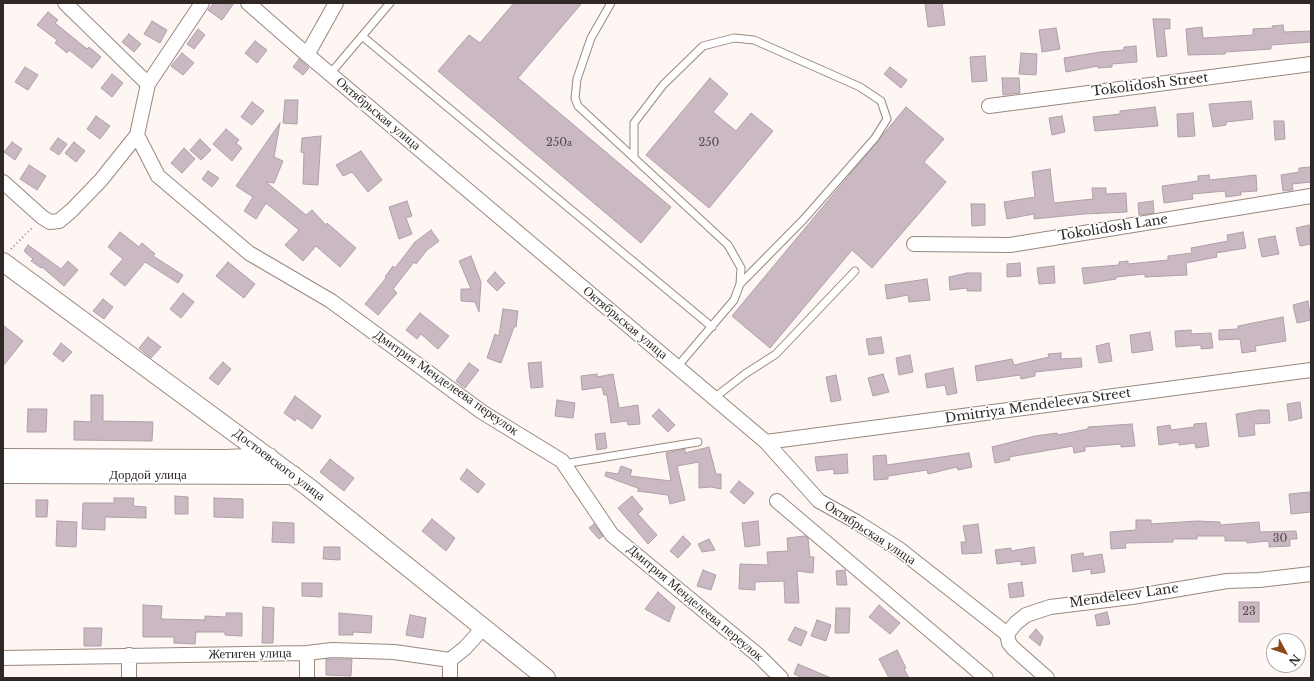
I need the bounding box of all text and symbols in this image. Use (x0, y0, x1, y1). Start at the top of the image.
street label: Tokolidosh Street (1091, 70, 1209, 100)
street label: Октябрьская улица (333, 74, 423, 154)
house number: 250а (546, 136, 572, 150)
house number: 250 (699, 136, 719, 150)
street label: Tokolidosh Lane (1057, 212, 1169, 244)
street label: Октябрьская улица (580, 283, 670, 363)
street label: Дмитрия Менделеева переулок (371, 327, 521, 439)
street label: Dmitriya Mendeleeva Street (944, 385, 1132, 427)
street label: Достоевского улица (230, 425, 328, 505)
street label: Дордой улица (109, 467, 187, 483)
street label: Октябрьская улица (821, 498, 919, 568)
house number: 30 (1273, 532, 1287, 546)
street label: Дмитрия Менделеева переулок (624, 541, 766, 665)
street label: Mendeleev Lane (1068, 581, 1180, 611)
house number: 23 (1242, 605, 1256, 619)
north arrow (1266, 633, 1306, 673)
street label: Жетиген улица (208, 645, 292, 663)
text: N (1286, 652, 1303, 669)

